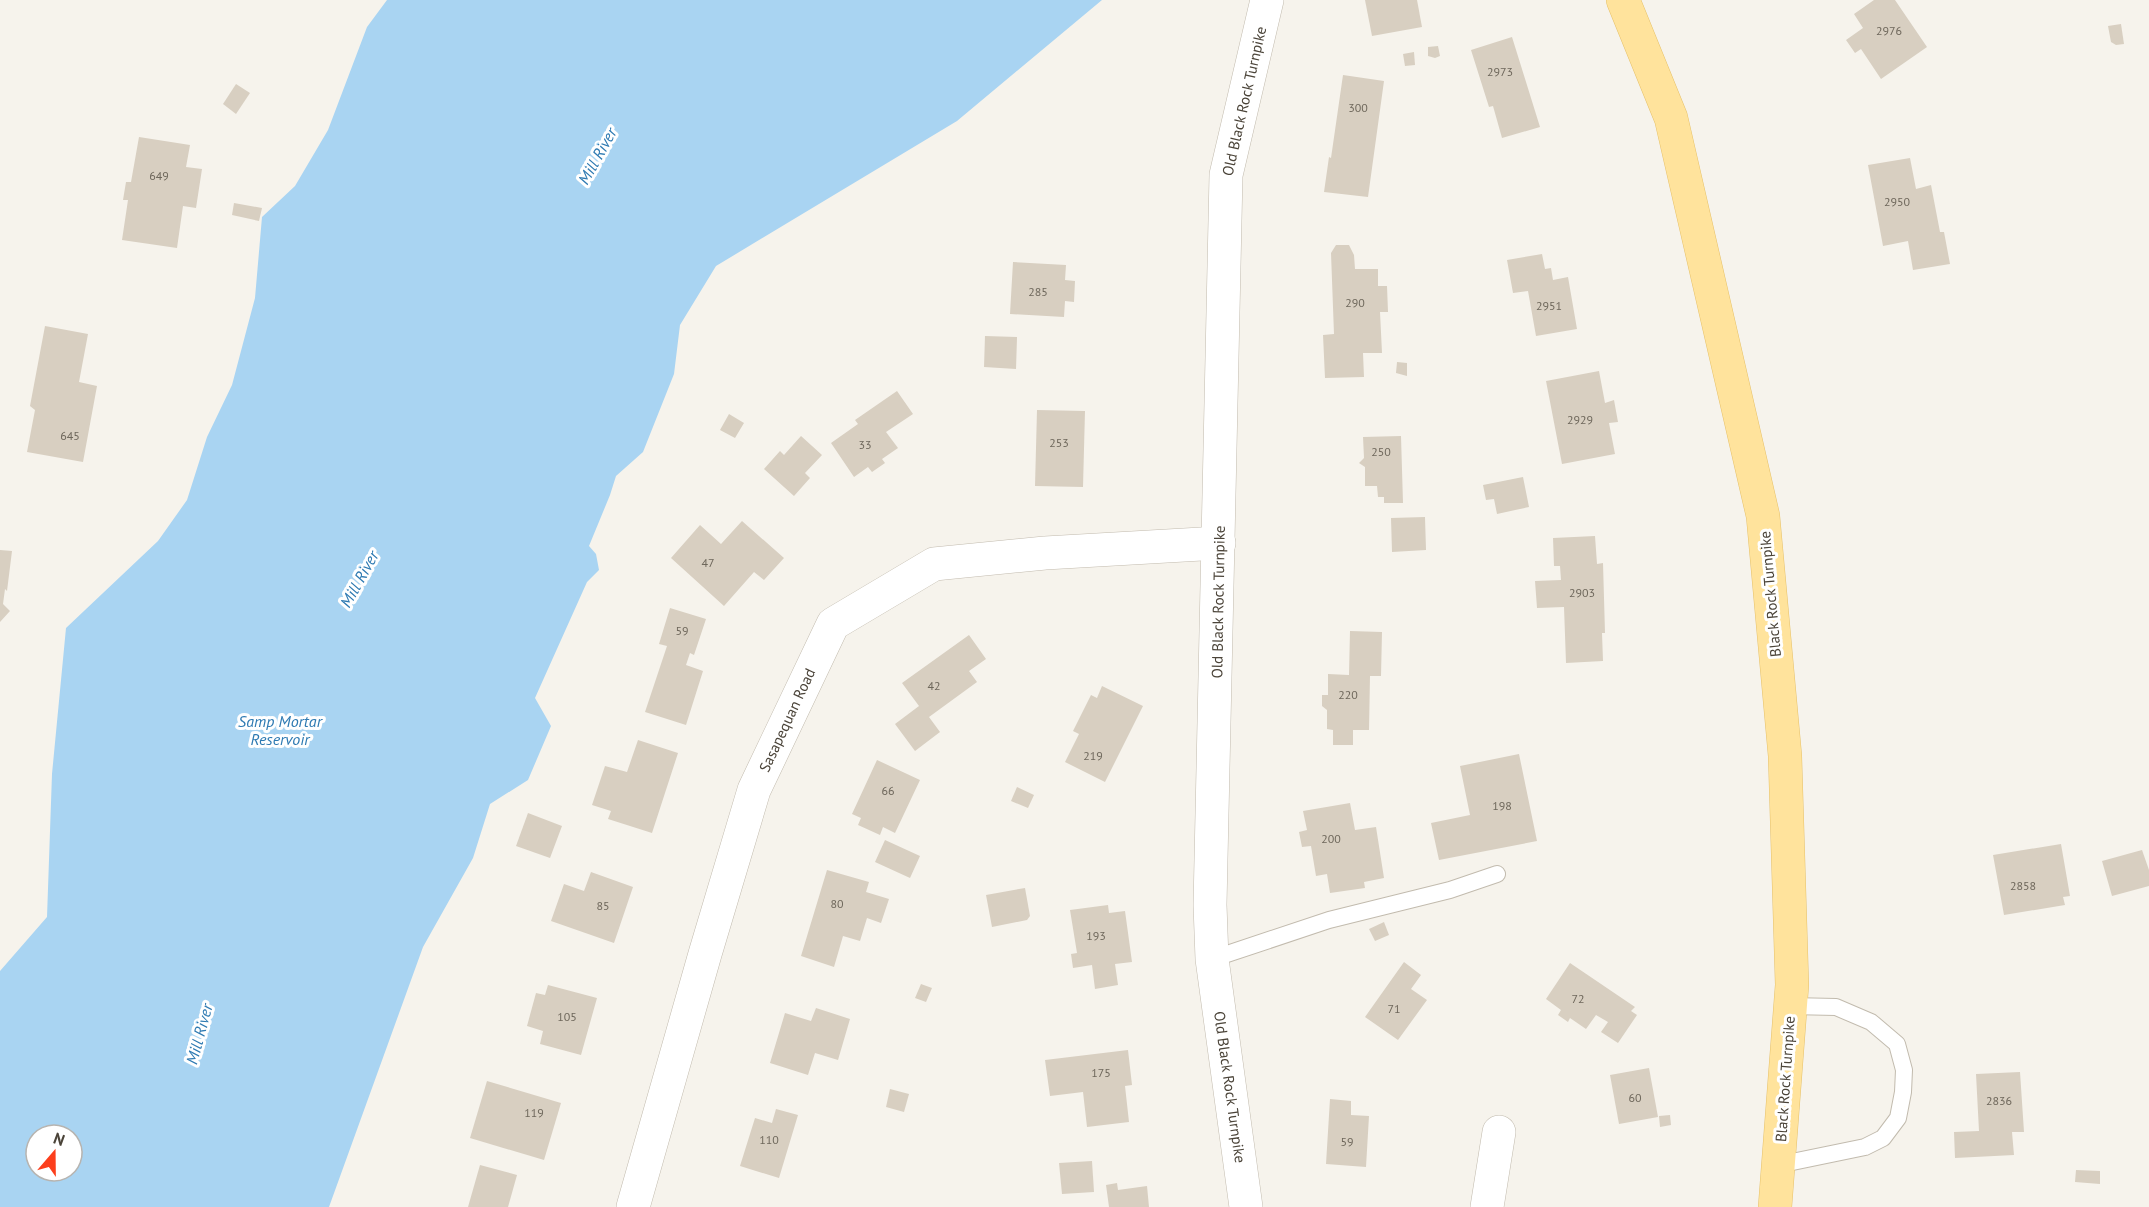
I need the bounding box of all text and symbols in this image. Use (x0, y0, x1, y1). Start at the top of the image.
house number: 2976 (1876, 23, 1902, 38)
street label: Old Black Rock Turnpike (1218, 24, 1270, 178)
house number: 2973 (1487, 64, 1513, 79)
house number: 300 (1348, 100, 1368, 115)
water label: Mill River (573, 123, 622, 188)
house number: 649 (149, 168, 169, 183)
house number: 2950 (1884, 194, 1911, 209)
house number: 285 (1028, 284, 1048, 299)
house number: 290 (1345, 295, 1365, 310)
house number: 2951 (1536, 298, 1562, 313)
house number: 2929 (1567, 412, 1593, 427)
house number: 645 (60, 428, 80, 443)
house number: 253 (1049, 435, 1069, 450)
house number: 33 (858, 437, 872, 452)
house number: 250 (1371, 444, 1391, 459)
street label: Old Black Rock Turnpike (1207, 525, 1229, 679)
street label: Black Rock Turnpike (1755, 530, 1785, 658)
water label: Mill River (335, 546, 384, 611)
house number: 47 (701, 555, 715, 570)
house number: 2903 (1569, 585, 1595, 600)
house number: 59 (675, 623, 689, 638)
street label: Sasapequan Road (755, 665, 819, 775)
house number: 42 (927, 678, 941, 693)
house number: 220 (1338, 687, 1358, 702)
water label: Samp Mortar Reservoir (238, 711, 324, 749)
house number: 219 (1083, 748, 1103, 763)
house number: 66 (881, 783, 895, 798)
house number: 198 (1492, 798, 1512, 813)
house number: 200 (1321, 831, 1341, 846)
house number: 2858 (2010, 878, 2036, 893)
house number: 80 (830, 896, 844, 911)
house number: 85 (596, 898, 610, 913)
house number: 193 (1086, 928, 1106, 943)
house number: 72 (1571, 991, 1585, 1006)
water label: Mill River (181, 1000, 217, 1066)
house number: 71 (1387, 1001, 1401, 1016)
house number: 105 (557, 1009, 577, 1024)
street label: Old Black Rock Turnpike (1210, 1010, 1250, 1164)
street label: Black Rock Turnpike (1771, 1015, 1799, 1143)
house number: 175 (1091, 1065, 1111, 1080)
house number: 60 (1628, 1090, 1642, 1105)
house number: 2836 (1986, 1093, 2012, 1108)
house number: 119 (524, 1105, 544, 1120)
north arrow (24, 1123, 84, 1183)
text: N (51, 1128, 67, 1150)
house number: 110 (759, 1132, 779, 1147)
house number: 59 (1340, 1134, 1354, 1149)

